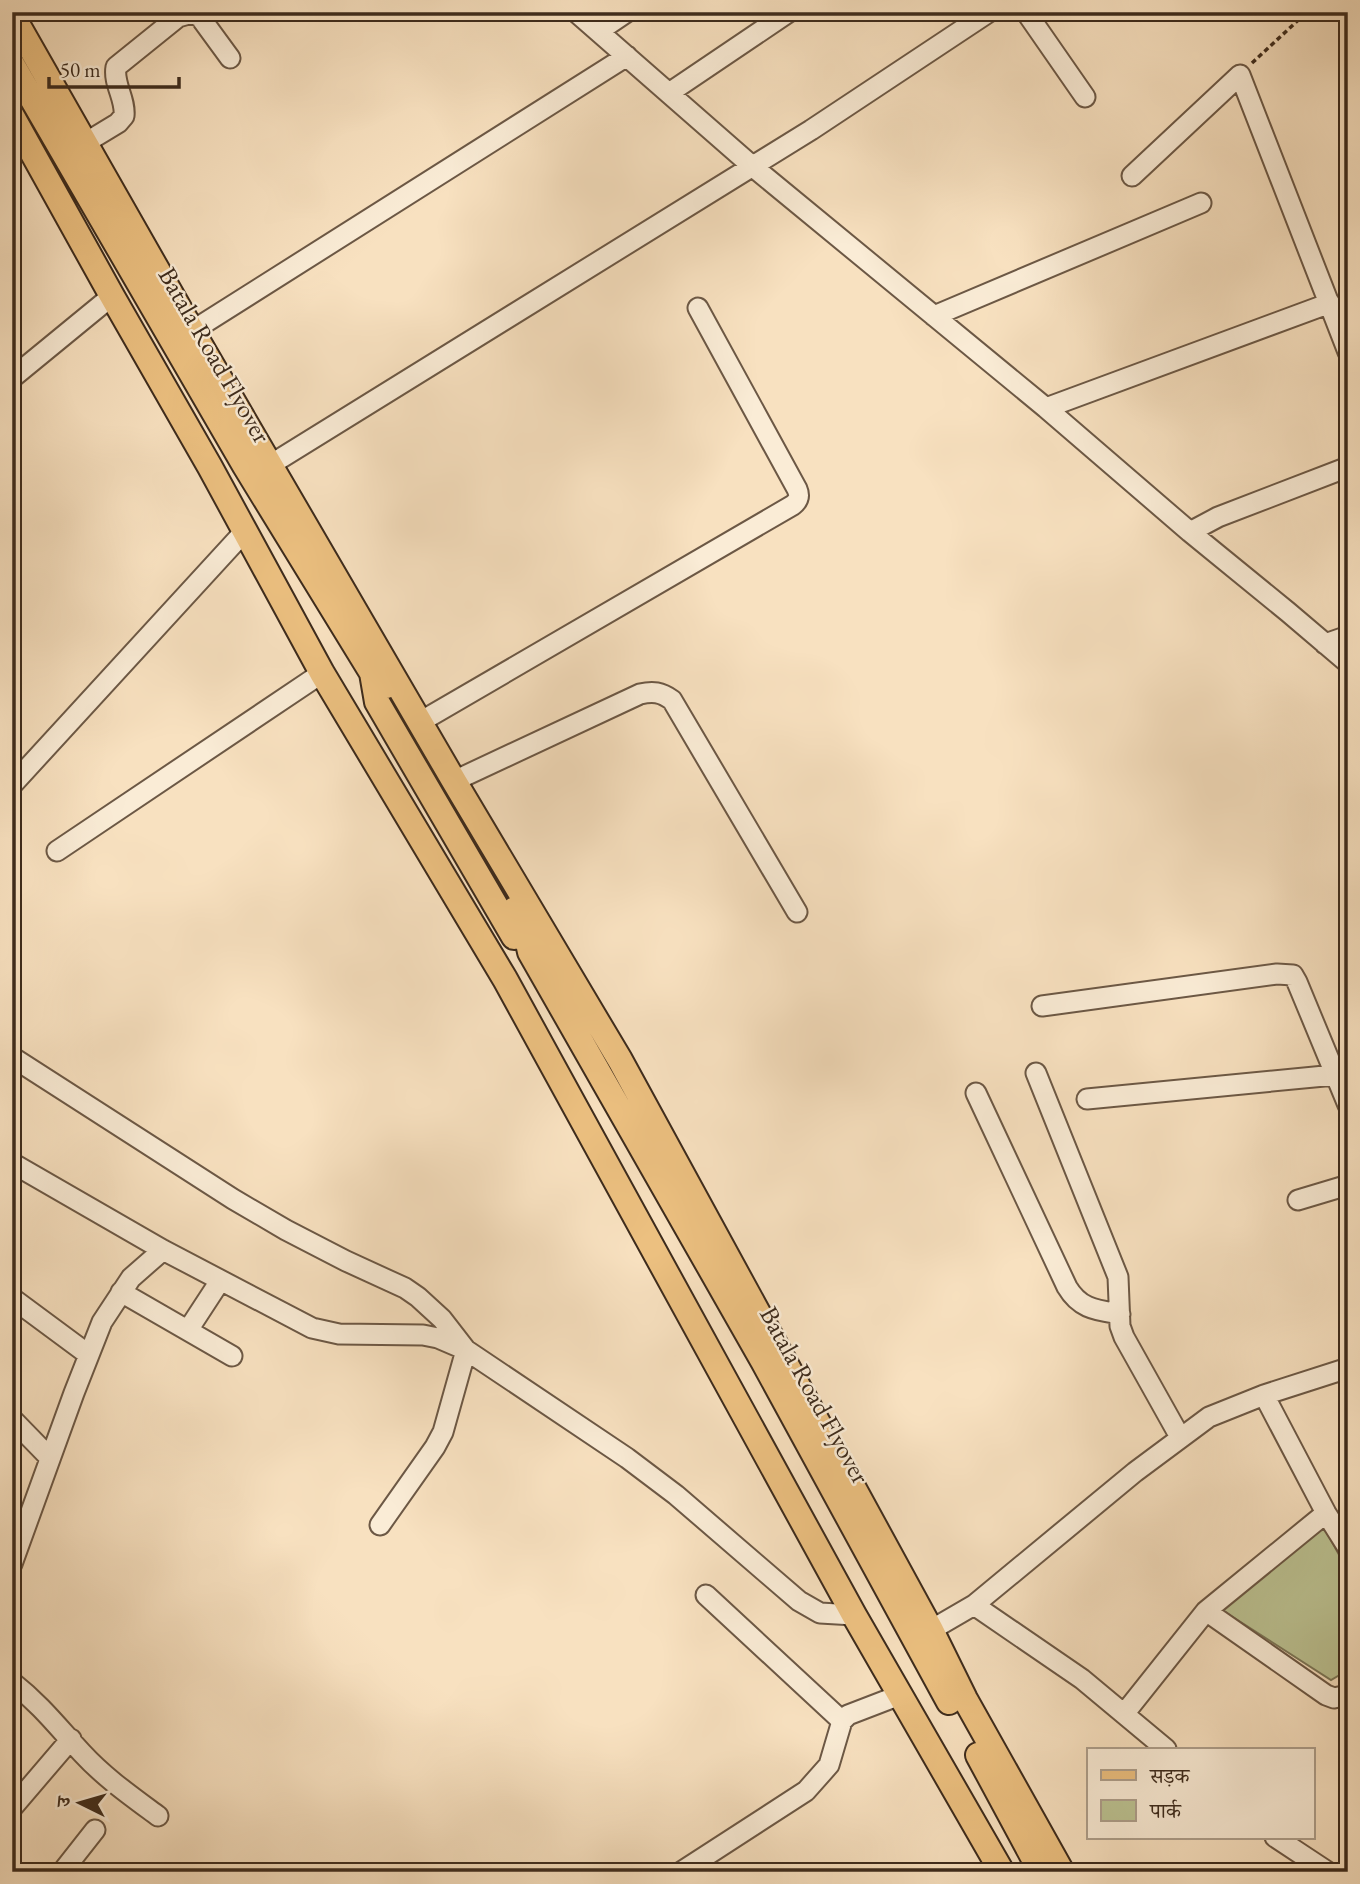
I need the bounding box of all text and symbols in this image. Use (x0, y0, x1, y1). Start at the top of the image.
scale bar (49, 46, 178, 90)
text: 50 m (60, 56, 101, 83)
street label: Batala Road Flyover (151, 261, 279, 449)
street label: Batala Road Flyover (752, 1300, 878, 1490)
legend (1087, 1748, 1314, 1839)
text: सड़क (1149, 1762, 1190, 1789)
north arrow (46, 1769, 116, 1839)
text: उ (51, 1794, 77, 1809)
text: पार्क (1149, 1797, 1182, 1824)

